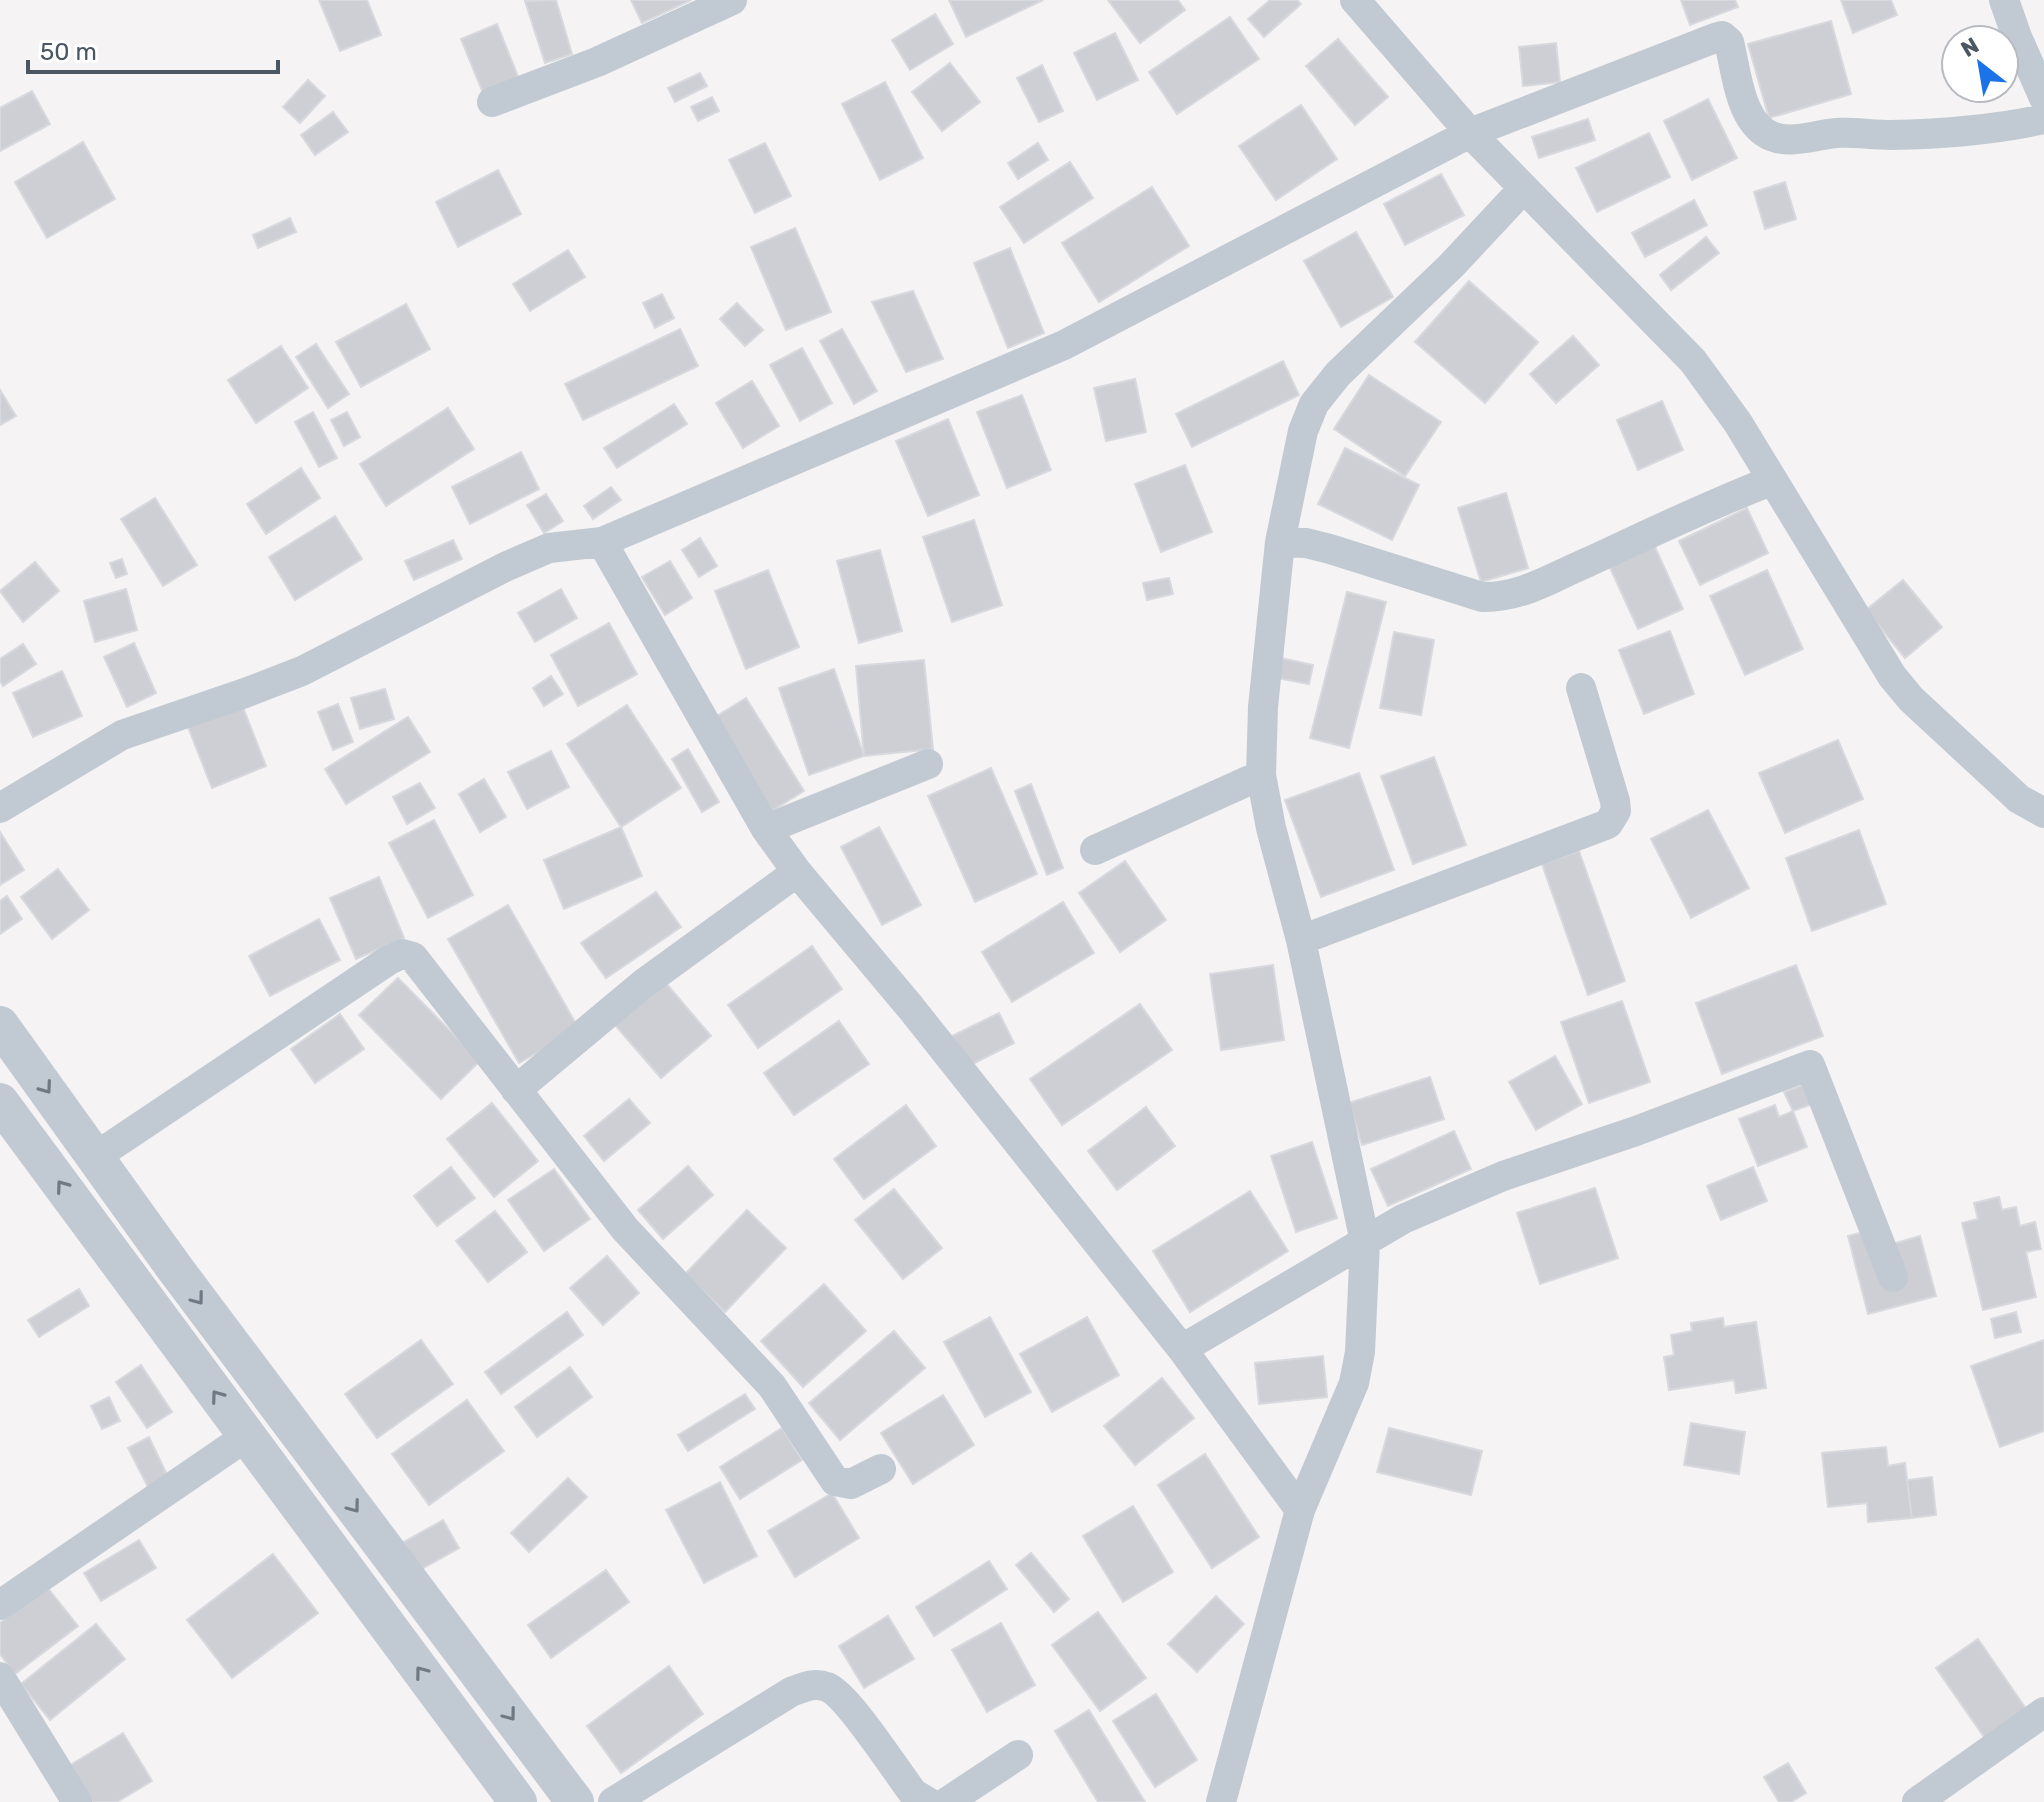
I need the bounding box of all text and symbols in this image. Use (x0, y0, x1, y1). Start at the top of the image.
scale bar (28, 24, 278, 74)
north arrow (1940, 24, 2020, 104)
text: N (1956, 32, 1984, 63)
text: 50 m (40, 38, 97, 66)
one-way arrow (36, 1080, 51, 1094)
one-way arrow (58, 1181, 72, 1195)
one-way arrow (189, 1290, 203, 1305)
one-way arrow (212, 1390, 226, 1404)
one-way arrow (345, 1498, 359, 1513)
one-way arrow (416, 1667, 431, 1681)
one-way arrow (501, 1706, 515, 1721)

